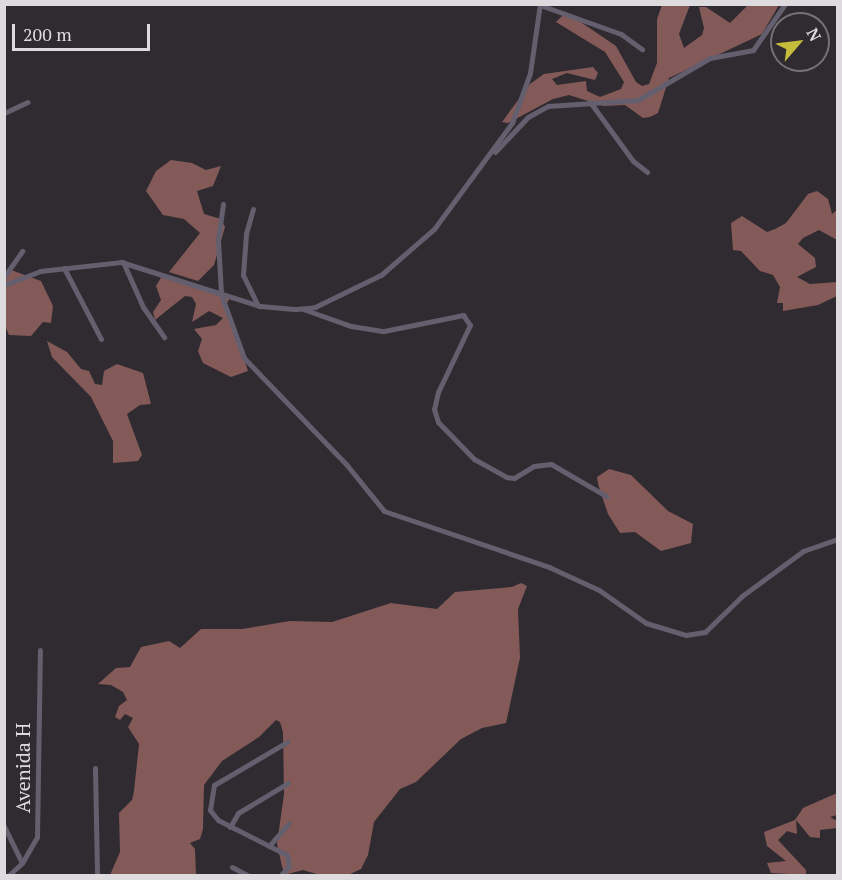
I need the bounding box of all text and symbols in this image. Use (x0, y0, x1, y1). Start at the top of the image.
scale bar (15, 12, 153, 50)
north arrow (770, 12, 830, 72)
text: 200 m (23, 22, 72, 46)
text: N (802, 24, 827, 45)
street label: Avenida H (10, 723, 34, 813)

